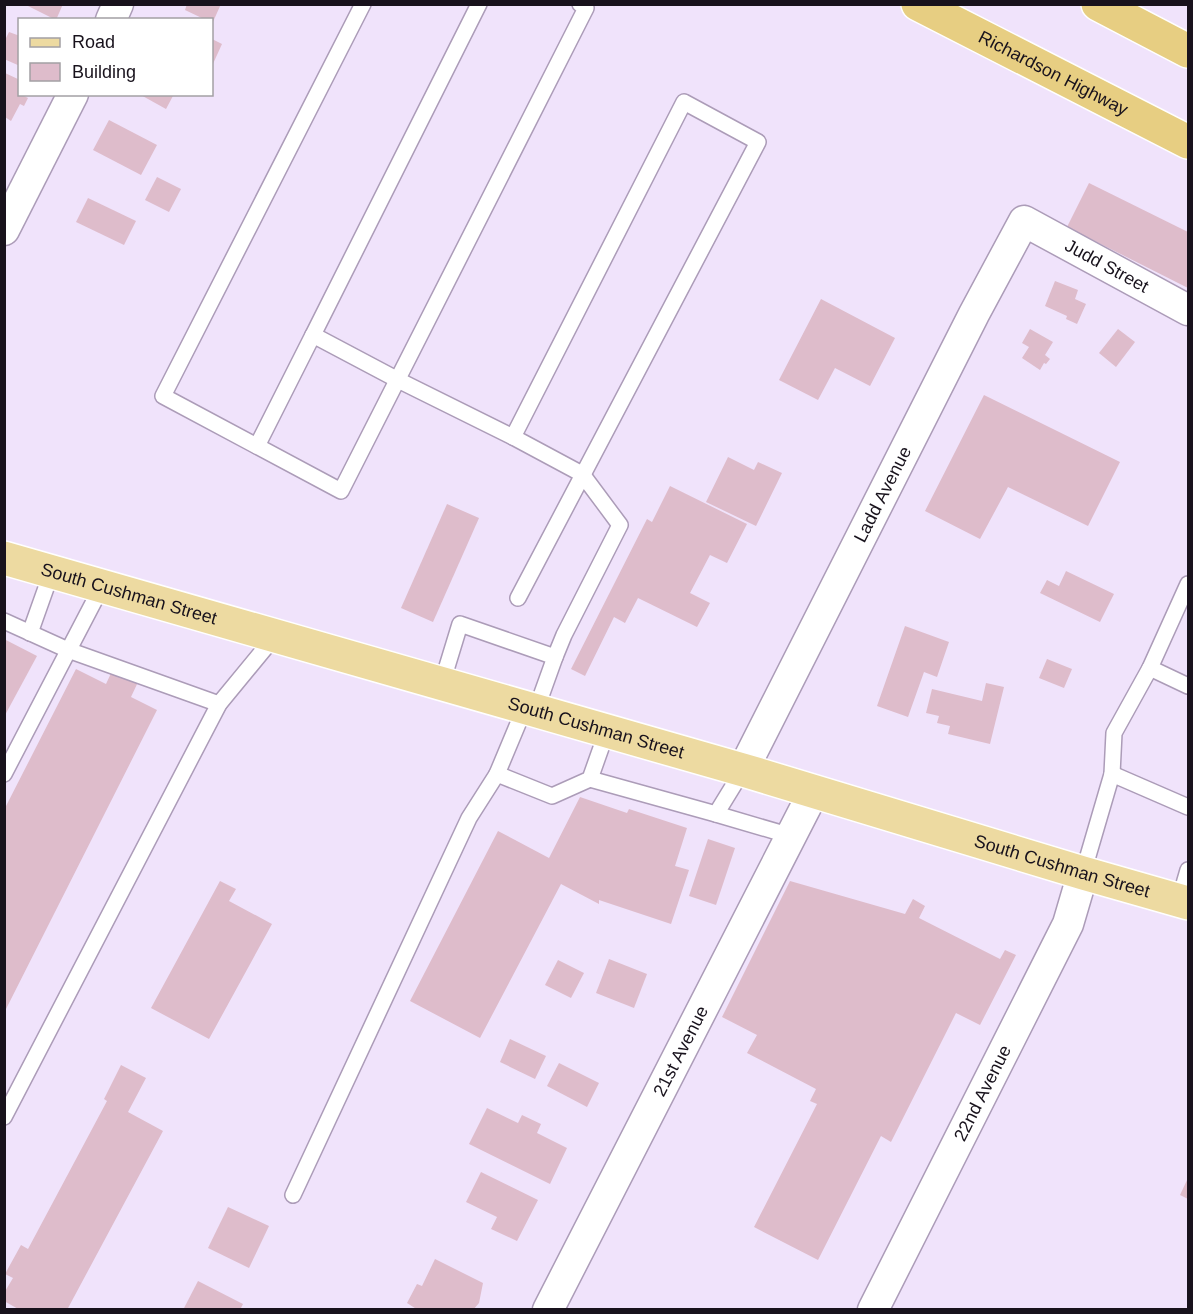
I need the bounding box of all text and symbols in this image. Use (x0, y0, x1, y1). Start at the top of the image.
legend (18, 18, 213, 96)
street label: Richardson Highway (975, 27, 1131, 120)
text: Road (72, 32, 115, 52)
text: Building (72, 62, 136, 82)
street label: Judd Street (1062, 235, 1152, 297)
street label: Ladd Avenue (850, 443, 915, 546)
street label: South Cushman Street (39, 559, 219, 629)
street label: South Cushman Street (506, 693, 686, 763)
street label: South Cushman Street (972, 831, 1152, 902)
street label: 21st Avenue (649, 1003, 712, 1100)
street label: 22nd Avenue (950, 1042, 1015, 1144)

